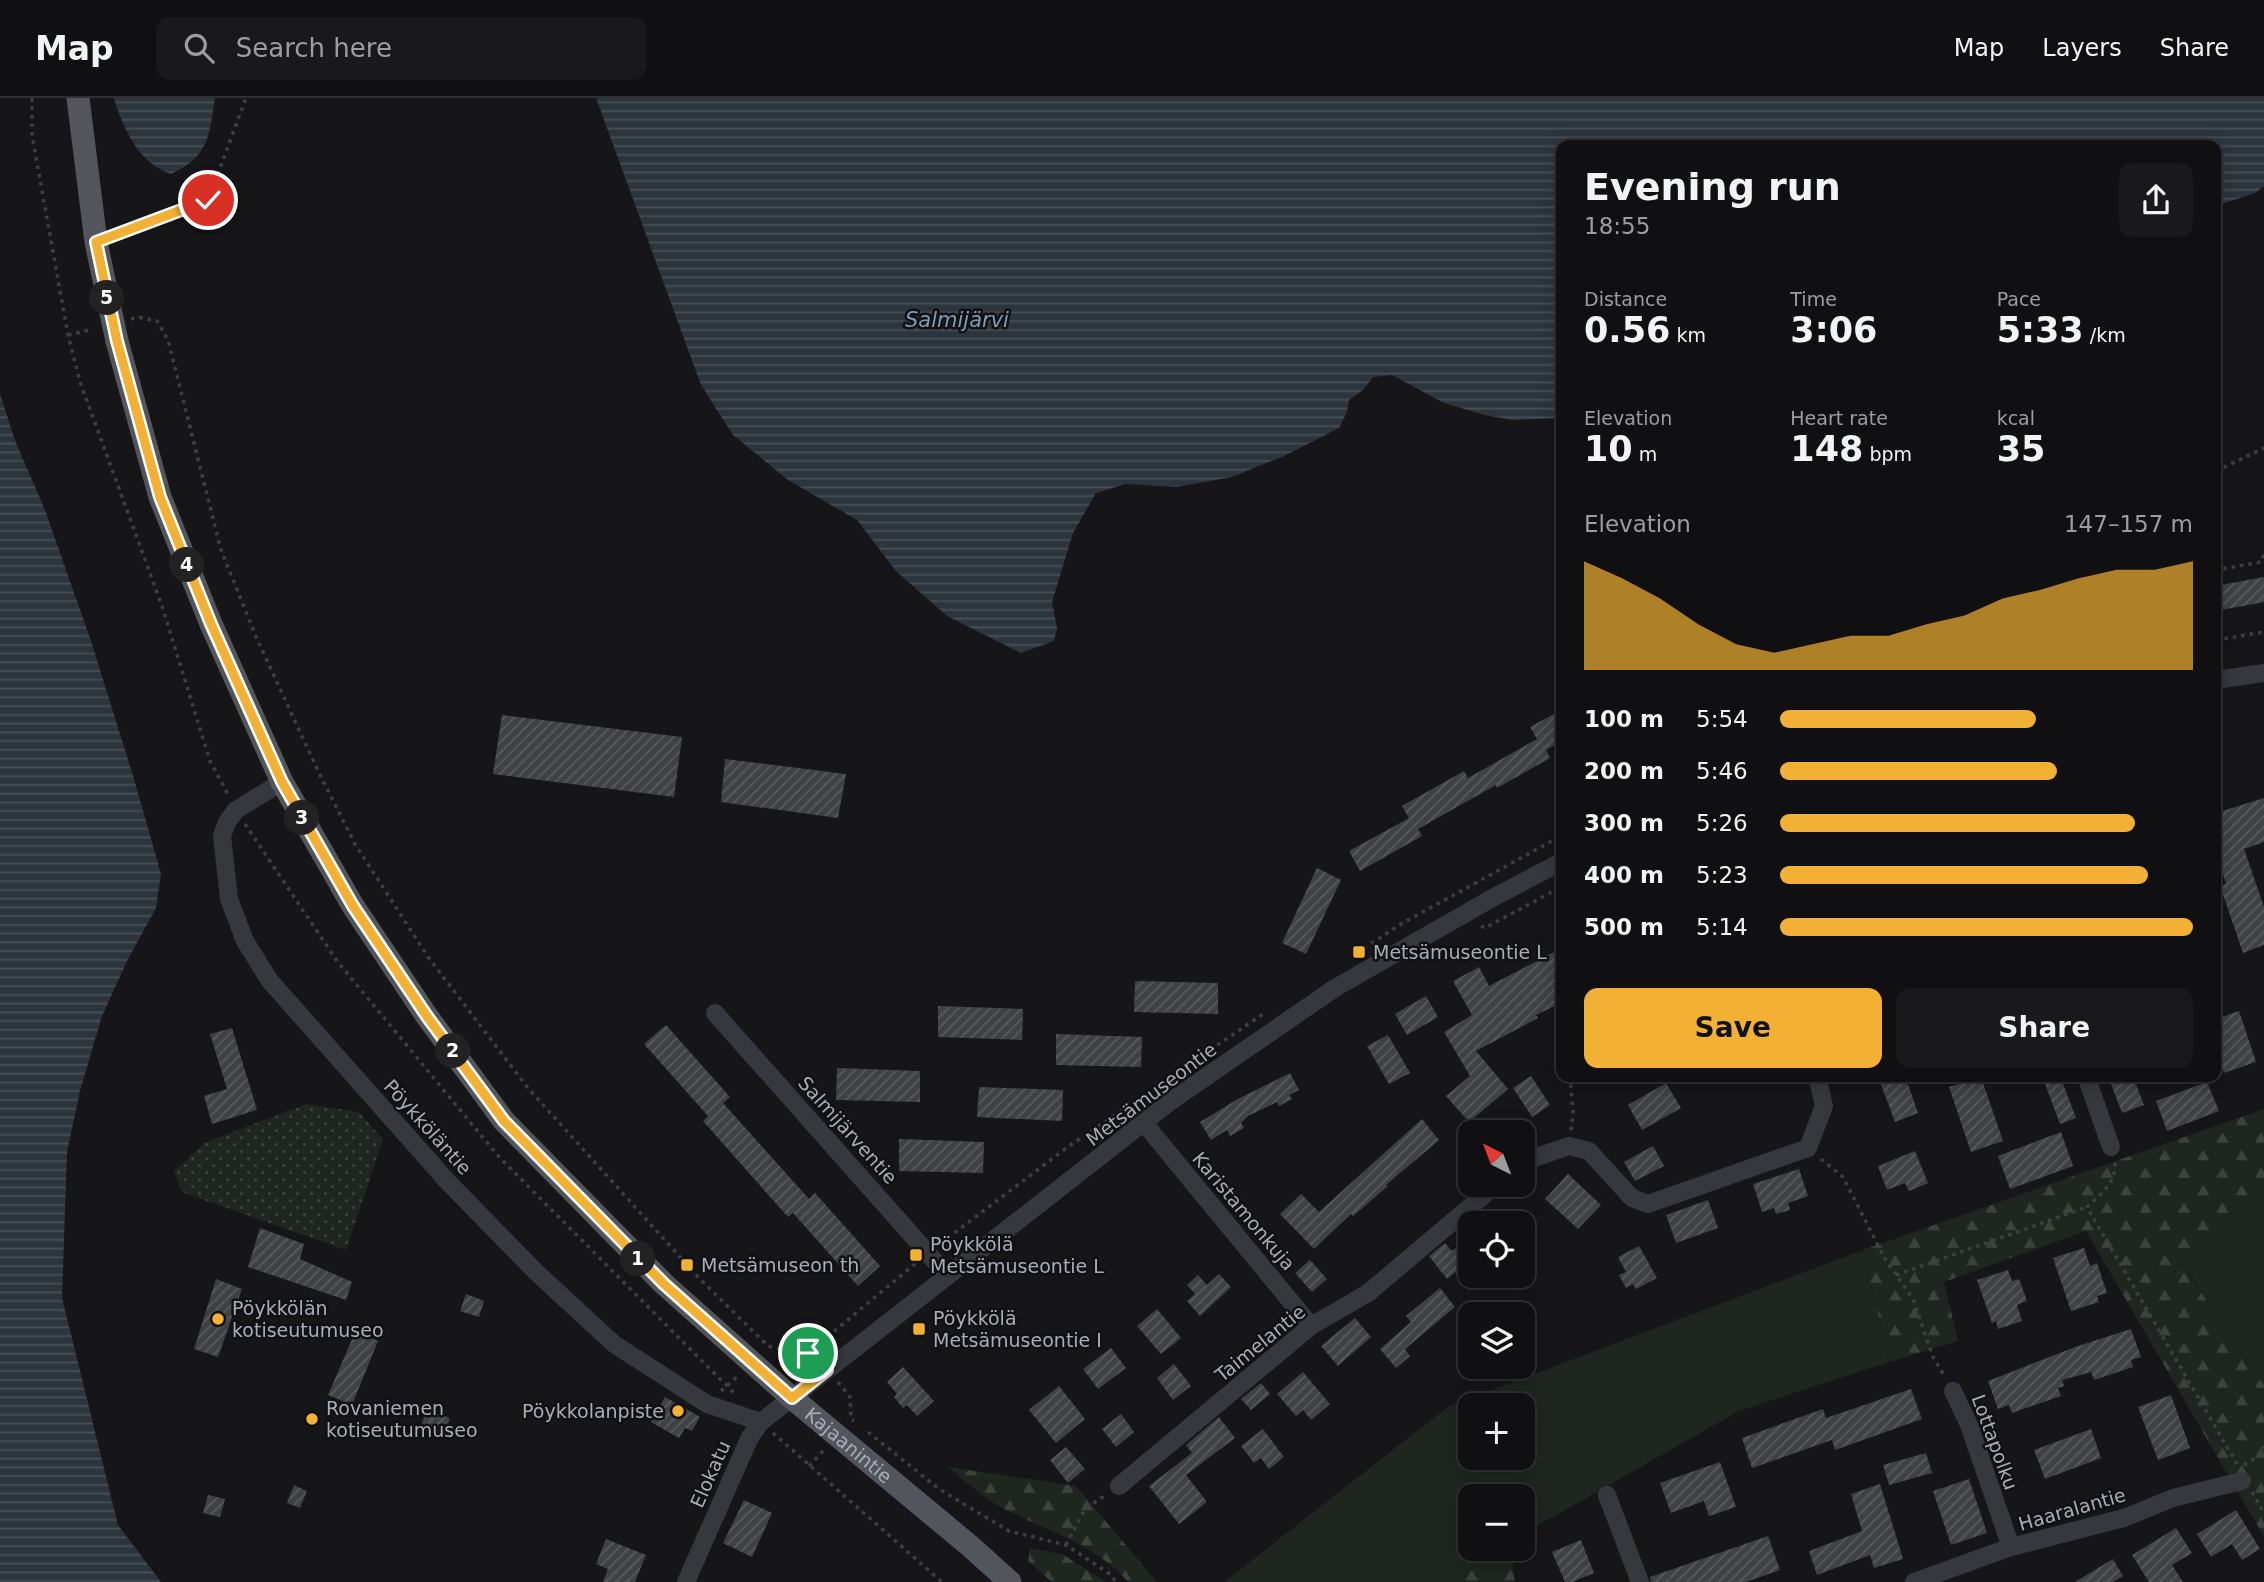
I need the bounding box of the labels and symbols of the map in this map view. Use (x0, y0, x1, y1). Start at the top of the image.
pin (178, 170, 238, 230)
pin: 5 (90, 280, 124, 316)
water label: Salmijärvi (905, 308, 1009, 332)
pin: 4 (170, 547, 204, 582)
pin: 3 (284, 800, 320, 836)
place label: Metsämuseontie L (1373, 941, 1547, 963)
marker: Metsämuseontie L (1351, 944, 1367, 960)
pin: 2 (435, 1034, 470, 1068)
street label: Metsämuseontie (1082, 1038, 1220, 1150)
street label: Salmijärventie (794, 1072, 902, 1188)
street label: Pöykköläntie (380, 1075, 476, 1179)
north arrow (1458, 1120, 1535, 1197)
street label: Karistamonkuja (1188, 1147, 1300, 1275)
place label: Pöykkölä Metsämuseontie L (930, 1233, 1104, 1277)
pin: 1 (620, 1242, 656, 1276)
marker: Pöykkölä Metsämuseontie L (908, 1247, 924, 1263)
place label: Metsämuseon th (701, 1254, 859, 1276)
marker: Metsämuseon th (679, 1257, 695, 1273)
place label: Pöykkölän kotiseutumuseo (232, 1297, 384, 1341)
street label: Taimelantie (1210, 1300, 1309, 1386)
place label: Pöykkölä Metsämuseontie I (933, 1307, 1102, 1351)
marker: Pöykkölän kotiseutumuseo (210, 1311, 226, 1327)
marker: Pöykkölä Metsämuseontie I (911, 1321, 927, 1337)
pin (778, 1323, 838, 1383)
street label: Lottapolku (1968, 1391, 2022, 1493)
place label: Rovaniemen kotiseutumuseo (326, 1397, 478, 1441)
place label: Pöykkolanpiste (522, 1400, 664, 1422)
marker: Pöykkolanpiste (670, 1403, 686, 1419)
street label: Kajaanintie (801, 1403, 896, 1487)
marker: Rovaniemen kotiseutumuseo (304, 1411, 320, 1427)
street label: Elokatu (686, 1437, 734, 1511)
street label: Haaralantie (2016, 1483, 2128, 1535)

